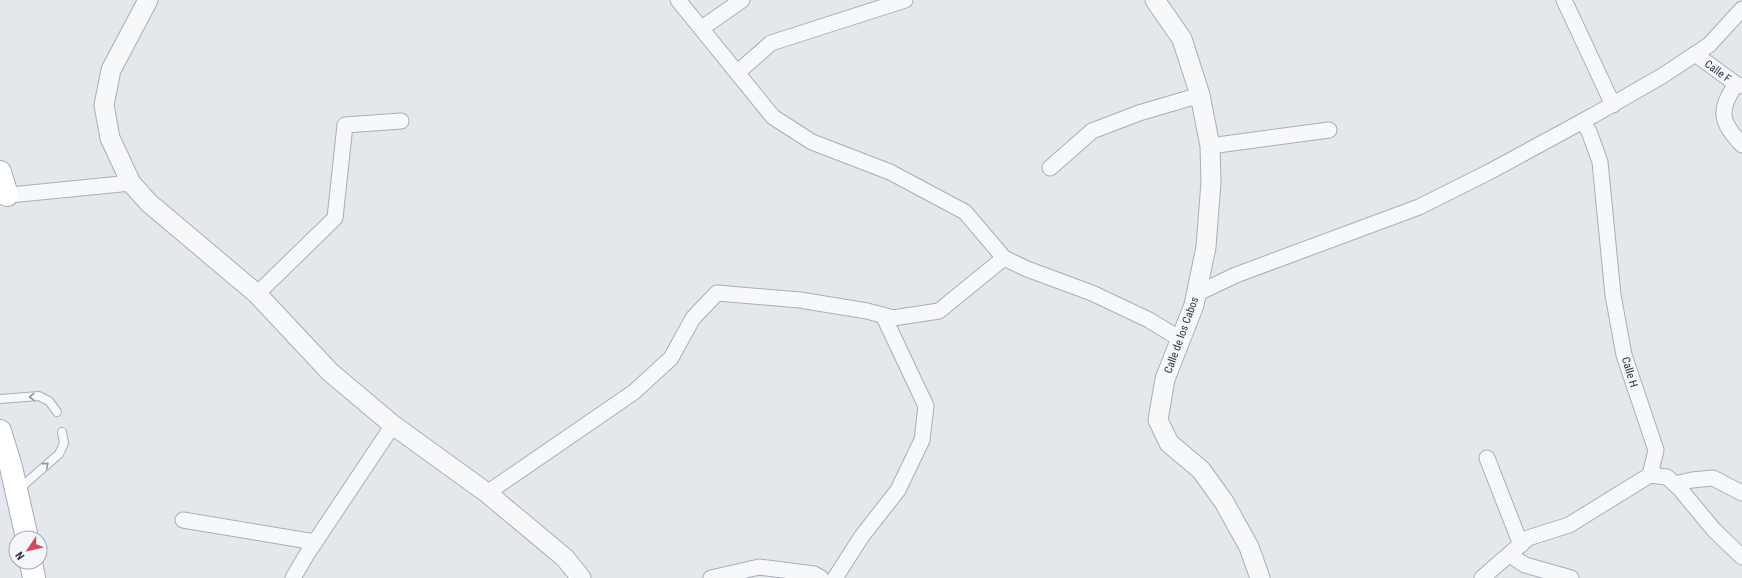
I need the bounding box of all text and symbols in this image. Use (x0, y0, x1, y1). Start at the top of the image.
street label: Calle F (1702, 57, 1733, 85)
street label: Calle de los Cabos (1162, 295, 1201, 375)
street label: Calle H (1619, 355, 1640, 389)
one-way arrow (29, 392, 35, 401)
one-way arrow (41, 463, 49, 470)
north arrow (8, 530, 48, 570)
text: N (13, 549, 27, 562)

